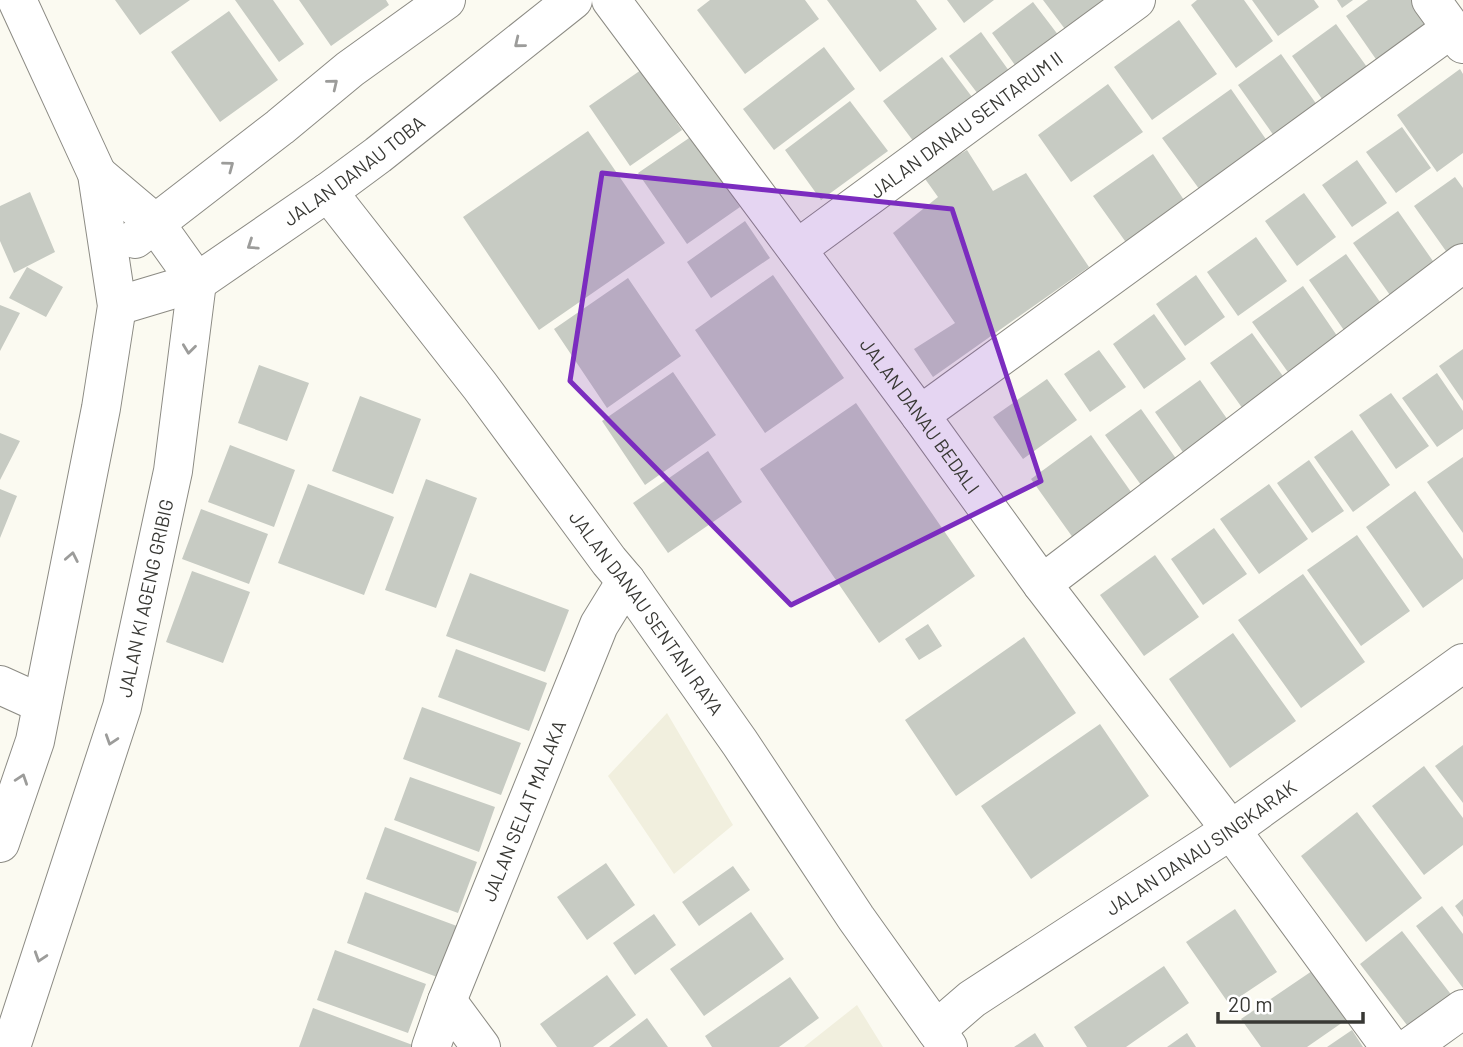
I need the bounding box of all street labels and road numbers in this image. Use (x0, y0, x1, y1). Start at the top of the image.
street label: JALAN DANAU SENTARUM II (865, 46, 1067, 203)
street label: JALAN DANAU TOBA (279, 110, 429, 230)
street label: JALAN DANAU BEDALI (856, 333, 985, 498)
street label: JALAN KI AGENG GRIBIG (112, 497, 178, 699)
street label: JALAN DANAU SENTANI RAYA (565, 506, 729, 719)
street label: JALAN SELAT MALAKA (477, 717, 570, 904)
street label: JALAN DANAU SINGKARAK (1101, 775, 1301, 920)

